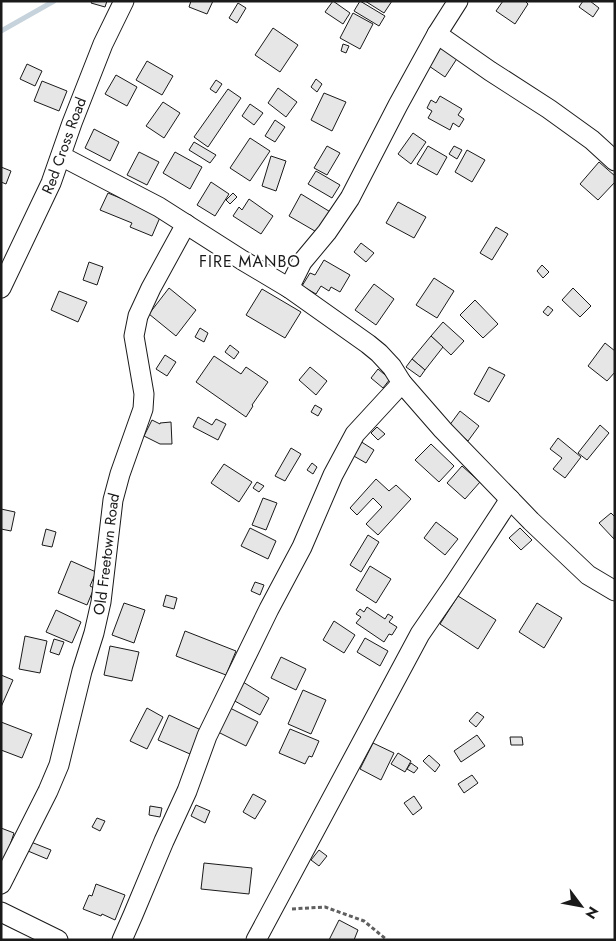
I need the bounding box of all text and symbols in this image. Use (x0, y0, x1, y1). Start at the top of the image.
street label: Red Cross Road (36, 94, 92, 198)
district label: FIRE MANBO (199, 250, 301, 273)
street label: Old Freetown Road (87, 491, 125, 617)
north arrow (556, 881, 606, 931)
text: N (581, 903, 603, 923)

